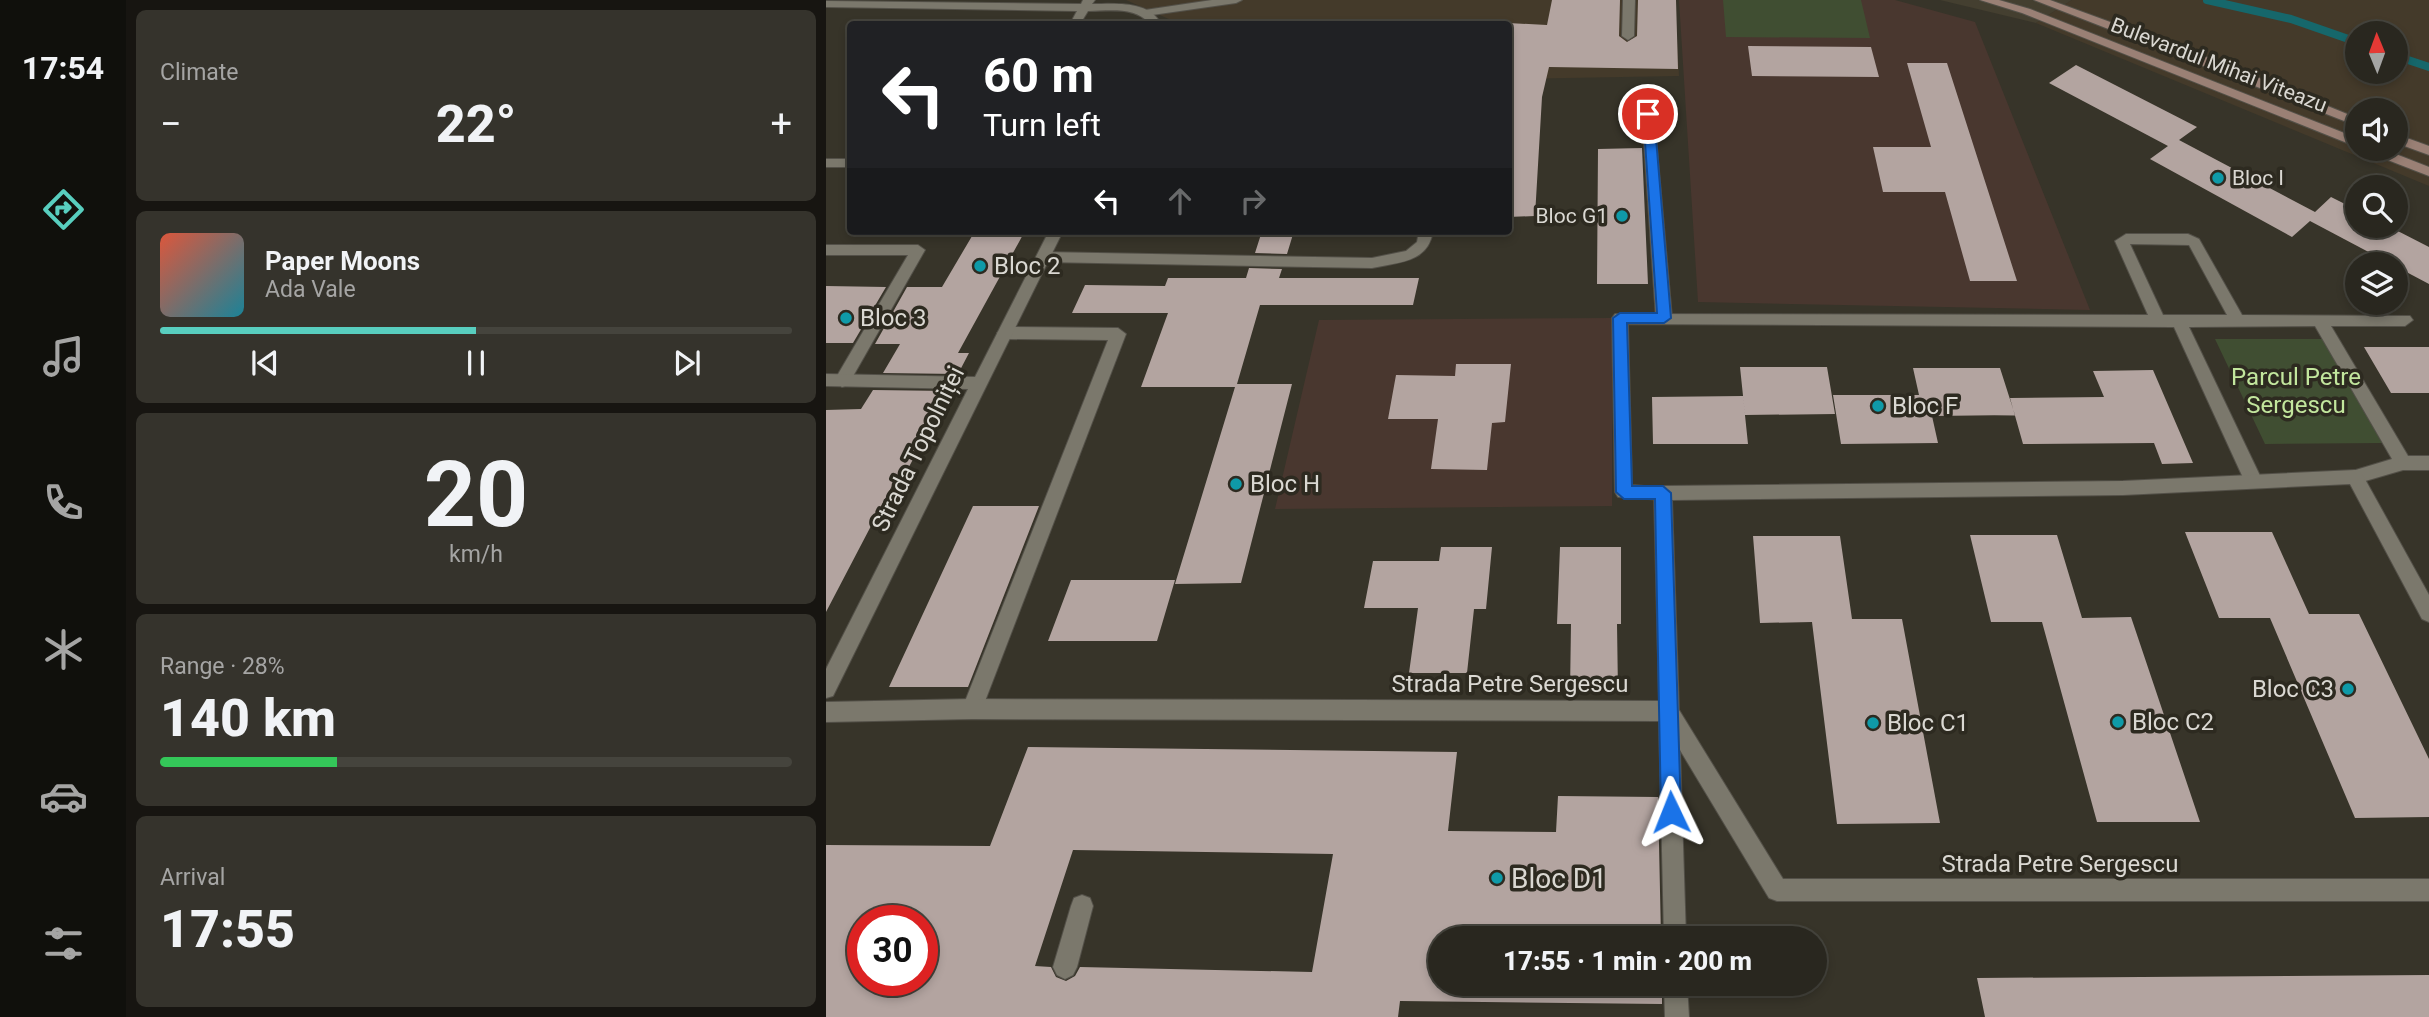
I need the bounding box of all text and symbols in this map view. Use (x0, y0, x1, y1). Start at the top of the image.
street label: Bulevardul Mihai Viteazu (2108, 13, 2330, 117)
north arrow (2345, 21, 2408, 84)
map controls (2345, 21, 2408, 315)
text: 60 m (983, 47, 1094, 104)
text: 17:54 (22, 49, 104, 87)
icon: left (868, 49, 959, 140)
text: Climate (160, 59, 239, 86)
pin (1618, 84, 1678, 144)
text: 22° (436, 94, 516, 155)
icon: arrive (1629, 95, 1667, 133)
button: sound (2345, 98, 2408, 161)
text: − (160, 102, 182, 146)
text: + (770, 102, 792, 146)
text: Turn left (983, 106, 1101, 144)
place label: Bloc I (2232, 166, 2284, 190)
marker: Bloc I (2210, 170, 2226, 186)
button: search (2345, 175, 2408, 238)
icon: left (1088, 182, 1126, 220)
icon: ahead (1161, 182, 1199, 220)
icon: right (1234, 182, 1272, 220)
icon: directions (39, 185, 88, 234)
place label: Bloc G1 (1536, 204, 1608, 228)
marker: Bloc G1 (1614, 208, 1630, 224)
text: Paper Moons (265, 246, 420, 276)
place label: Bloc 2 (994, 252, 1060, 280)
button: layers (2345, 252, 2408, 315)
marker: Bloc 2 (972, 258, 988, 274)
text: Ada Vale (265, 276, 356, 303)
place label: Bloc 3 (860, 304, 926, 332)
marker: Bloc 3 (838, 310, 854, 326)
icon: music (39, 332, 88, 381)
icon: previous (246, 344, 284, 382)
icon: pause (457, 344, 495, 382)
icon: next (668, 344, 706, 382)
street label: Strada Topolniței (866, 362, 970, 536)
park label: Parcul Petre Sergescu (2231, 363, 2361, 419)
place label: Bloc F (1892, 392, 1958, 420)
marker: Bloc F (1870, 398, 1886, 414)
text: 20 (424, 442, 528, 548)
place label: Bloc H (1250, 470, 1320, 498)
marker: Bloc H (1228, 476, 1244, 492)
icon: phone (39, 478, 88, 527)
text: km/h (449, 541, 503, 568)
icon: climate (39, 625, 88, 674)
text: Range · 28% (160, 653, 285, 680)
street label: Strada Petre Sergescu (1392, 670, 1628, 698)
place label: Bloc C3 (2252, 675, 2334, 703)
marker: Bloc C3 (2340, 681, 2356, 697)
text: 140 km (160, 688, 336, 749)
place label: Bloc C2 (2132, 708, 2214, 736)
place label: Bloc C1 (1887, 709, 1969, 737)
marker: Bloc C2 (2110, 714, 2126, 730)
marker: Bloc C1 (1865, 715, 1881, 731)
icon: car (39, 772, 88, 821)
position arrow (1634, 775, 1708, 849)
street label: Strada Petre Sergescu (1942, 850, 2178, 878)
place label: Bloc D1 (1511, 862, 1607, 895)
text: Arrival (160, 864, 225, 891)
marker: Bloc D1 (1489, 870, 1505, 886)
text: 17:55 (160, 899, 295, 960)
speed limit sign: 30 (847, 905, 938, 996)
icon: filters (39, 919, 88, 968)
text: 17:55 · 1 min · 200 m (1503, 946, 1752, 976)

